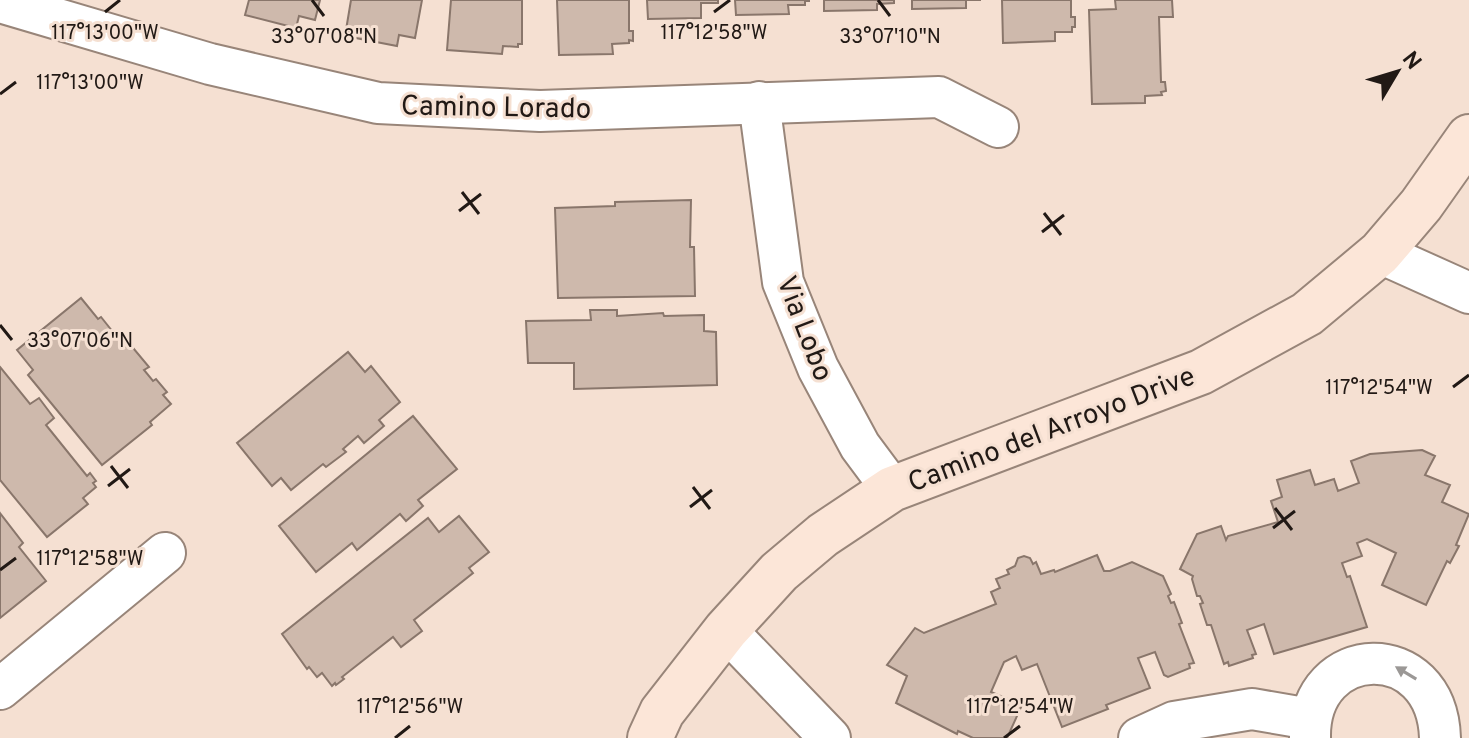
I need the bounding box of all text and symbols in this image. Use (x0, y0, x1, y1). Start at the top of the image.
text: 117°13'00"W (51, 21, 159, 47)
text: 117°12'58"W (661, 21, 767, 47)
text: 33°07'08"N (271, 25, 377, 51)
text: 33°07'10"N (839, 25, 941, 51)
north arrow (1357, 32, 1437, 112)
text: N (1395, 47, 1426, 76)
text: 117°13'00"W (36, 71, 144, 97)
street label: Camino Lorado (400, 89, 591, 129)
street label: Via Lobo (767, 271, 840, 387)
text: 33°07'06"N (27, 329, 133, 355)
street label: Camino del Arroyo Drive (903, 359, 1201, 502)
text: 117°12'54"W (1325, 376, 1433, 402)
text: 117°12'58"W (37, 547, 143, 573)
one-way arrow (1395, 667, 1417, 681)
text: 117°12'56"W (357, 695, 463, 721)
text: 117°12'54"W (966, 695, 1074, 721)

